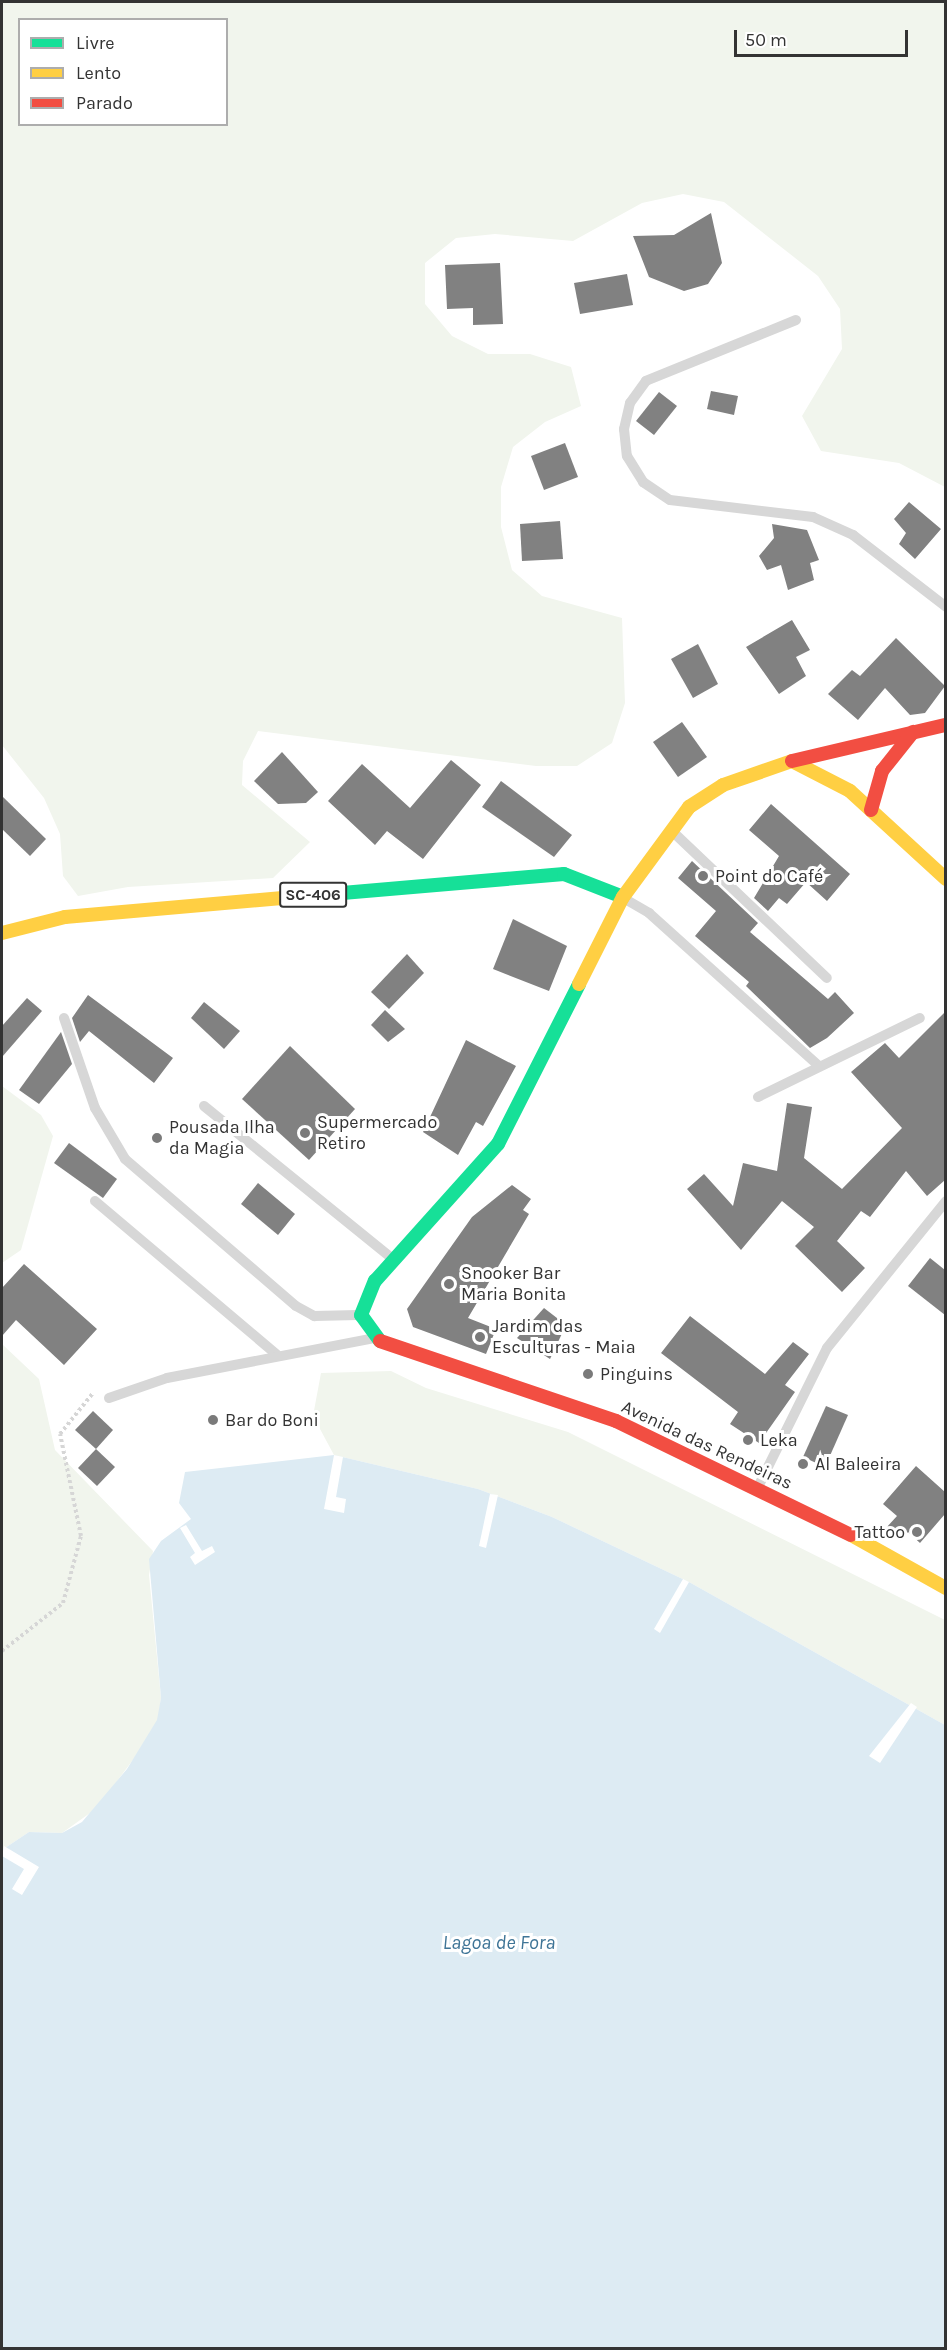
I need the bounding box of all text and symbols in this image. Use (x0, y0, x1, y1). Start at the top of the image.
legend (18, 18, 228, 126)
scale bar (737, 18, 911, 56)
text: 50 m (745, 29, 787, 51)
text: Livre (76, 32, 115, 54)
text: Lento (76, 62, 121, 84)
text: Parado (76, 92, 133, 114)
place label: Point do Café (715, 865, 823, 887)
marker: Point do Café (696, 869, 710, 883)
road number: SC-406 (278, 882, 348, 908)
place label: Supermercado Retiro (317, 1112, 437, 1154)
place label: Pousada Ilha da Magia (169, 1117, 275, 1160)
marker: Supermercado Retiro (298, 1126, 312, 1140)
marker: Pousada Ilha da Magia (150, 1131, 164, 1145)
place label: Snooker Bar Maria Bonita (461, 1263, 566, 1306)
marker: Snooker Bar Maria Bonita (442, 1277, 456, 1291)
place label: Jardim das Esculturas - Maia (492, 1316, 636, 1358)
marker: Jardim das Esculturas - Maia (473, 1330, 487, 1344)
place label: Pinguins (600, 1363, 673, 1385)
marker: Pinguins (581, 1367, 595, 1381)
street label: Avenida das Rendeiras (618, 1396, 796, 1494)
place label: Bar do Boni (225, 1409, 319, 1431)
marker: Bar do Boni (206, 1413, 220, 1427)
place label: Leka (760, 1429, 798, 1451)
marker: Leka (741, 1433, 755, 1447)
place label: Al Baleeira (815, 1453, 901, 1475)
marker: Al Baleeira (796, 1457, 810, 1471)
place label: Tattoo (854, 1521, 905, 1543)
marker: Tattoo (910, 1525, 924, 1539)
water label: Lagoa de Fora (443, 1930, 555, 1954)

